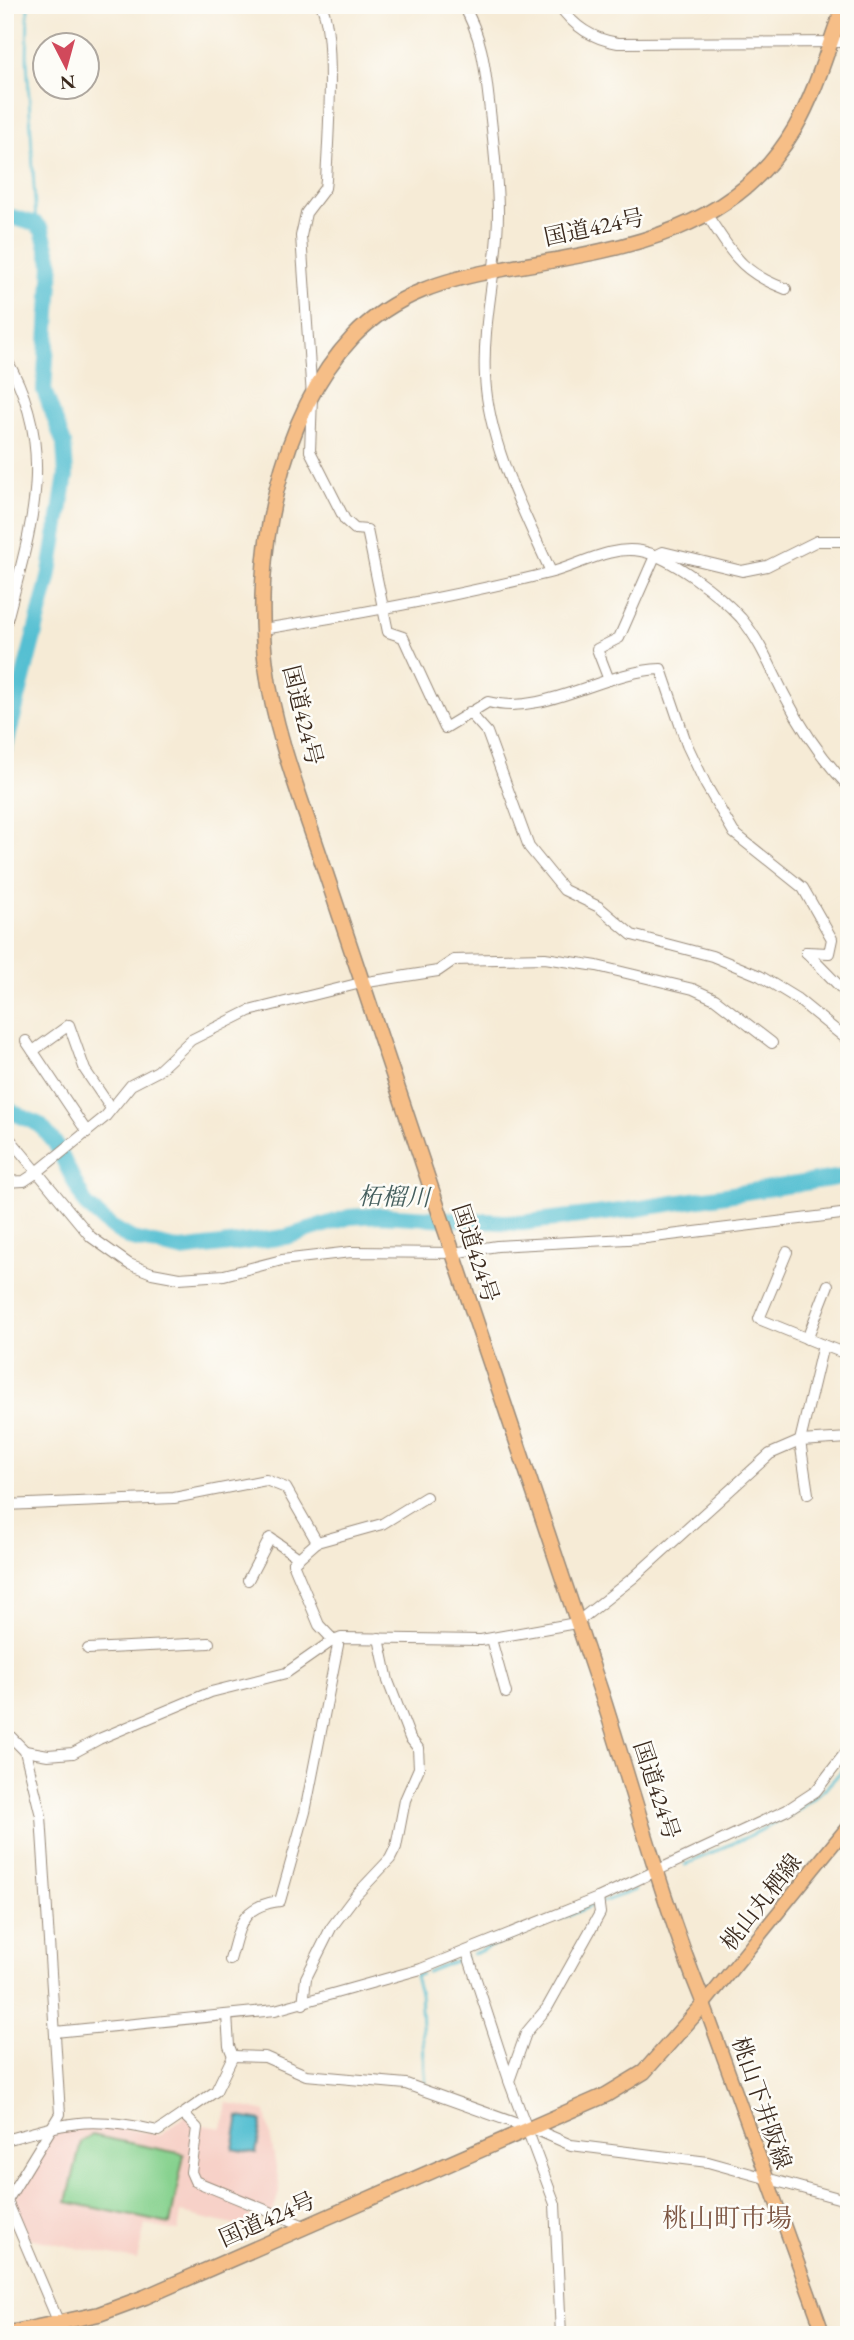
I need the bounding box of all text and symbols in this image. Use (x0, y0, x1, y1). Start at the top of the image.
north arrow (32, 32, 102, 102)
text: N (58, 69, 77, 96)
street label: 国道424号 (541, 202, 647, 252)
street label: 国道424号 (276, 662, 330, 768)
water label: 柘榴川 (358, 1180, 433, 1213)
street label: 国道424号 (446, 1200, 506, 1306)
street label: 国道424号 (627, 1737, 687, 1843)
street label: 桃山丸栖線 (714, 1847, 808, 1957)
street label: 桃山下井阪線 (725, 2033, 799, 2173)
street label: 国道424号 (214, 2185, 320, 2253)
district label: 桃山町市場 (662, 2201, 792, 2235)

